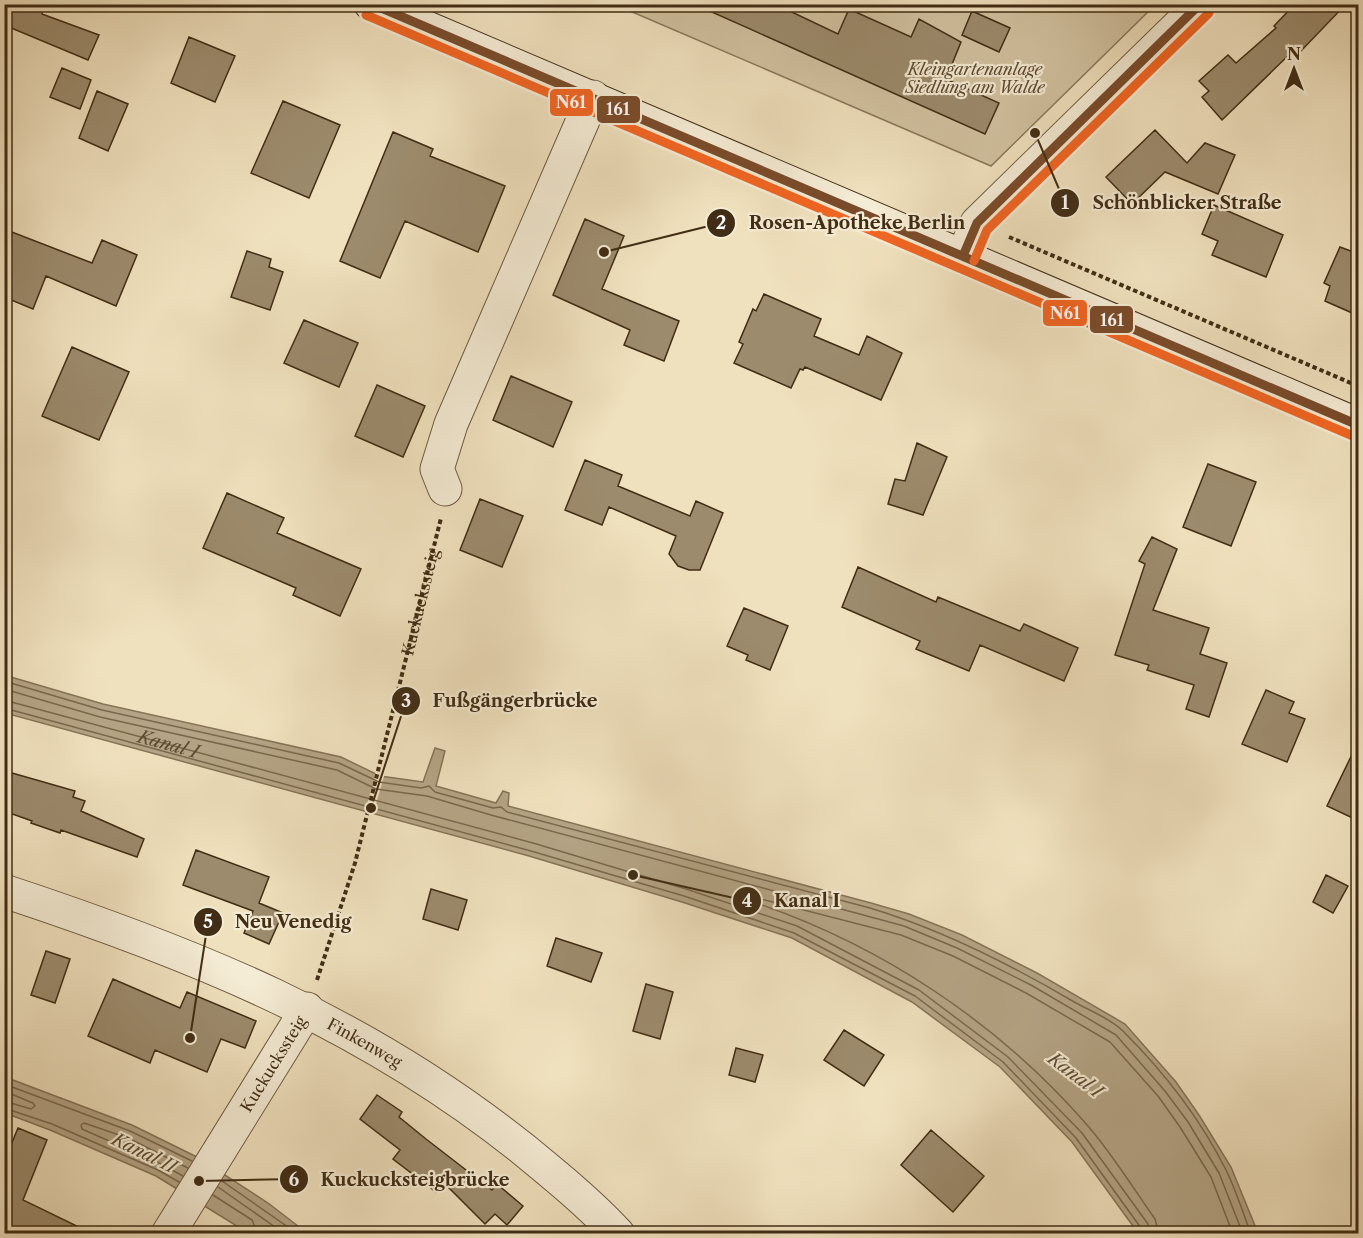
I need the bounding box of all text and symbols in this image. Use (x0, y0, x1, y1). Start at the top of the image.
north arrow (1264, 39, 1324, 99)
text: N (1287, 44, 1301, 64)
park label: Kleingartenanlage Siedlung am Walde (904, 59, 1046, 97)
line badge: N61 (549, 88, 594, 117)
text: N61 (556, 92, 587, 112)
line badge: 161 (596, 95, 641, 124)
text: 161 (606, 99, 631, 119)
callout: Schönblicker Straße (1050, 185, 1294, 221)
text: 1 (1061, 192, 1069, 214)
text: Schönblicker Straße (1092, 192, 1282, 214)
callout: Rosen-Apotheke Berlin (706, 205, 977, 241)
text: 2 (716, 212, 726, 234)
text: Rosen-Apotheke Berlin (749, 212, 966, 234)
line badge: N61 (1042, 299, 1088, 327)
text: N61 (1050, 303, 1081, 323)
line badge: 161 (1089, 305, 1134, 334)
text: 161 (1100, 310, 1125, 330)
street label: Kuckuckssteig (397, 546, 443, 657)
callout: Fußgängerbrücke (391, 683, 610, 719)
text: 3 (401, 690, 411, 712)
text: Fußgängerbrücke (433, 690, 598, 712)
water label: Kanal I (134, 725, 204, 764)
callout: Kanal I (732, 883, 852, 919)
text: 4 (742, 890, 752, 912)
text: Kanal I (774, 890, 840, 912)
callout: Neu Venedig (193, 904, 364, 940)
text: 5 (203, 911, 213, 933)
text: Neu Venedig (235, 911, 352, 933)
street label: Kuckuckssteig (236, 1012, 311, 1116)
street label: Finkenweg (324, 1014, 406, 1072)
water label: Kanal I (1042, 1046, 1109, 1104)
water label: Kanal II (107, 1127, 182, 1179)
callout: Kuckucksteigbrücke (279, 1161, 522, 1197)
text: 6 (289, 1169, 300, 1191)
text: Kuckucksteigbrücke (320, 1169, 510, 1191)

